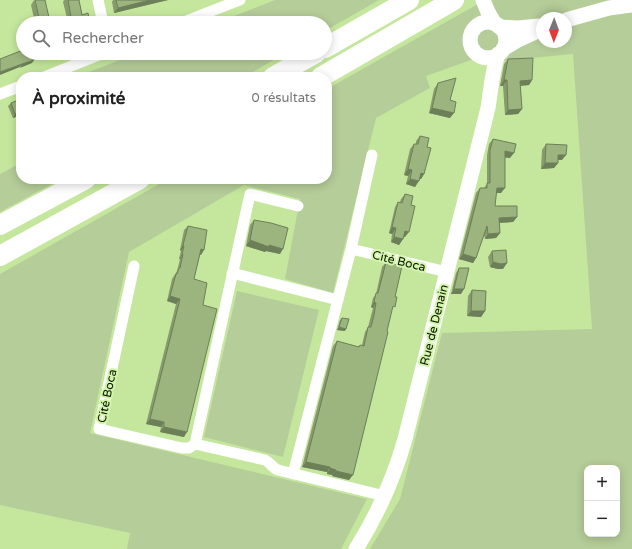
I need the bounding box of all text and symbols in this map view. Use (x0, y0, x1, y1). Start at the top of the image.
north arrow (536, 12, 572, 48)
search box (16, 16, 332, 60)
icon: search (30, 27, 52, 49)
text: Rechercher (62, 29, 144, 47)
text: À proximité (32, 88, 125, 109)
text: 0 résultats (252, 90, 316, 106)
street label: Cité Boca (371, 248, 427, 274)
street label: Rue de Denain (417, 283, 451, 367)
street label: Cité Boca (94, 368, 120, 424)
map controls (584, 465, 620, 537)
button: + (584, 465, 620, 501)
button: − (584, 501, 620, 537)

